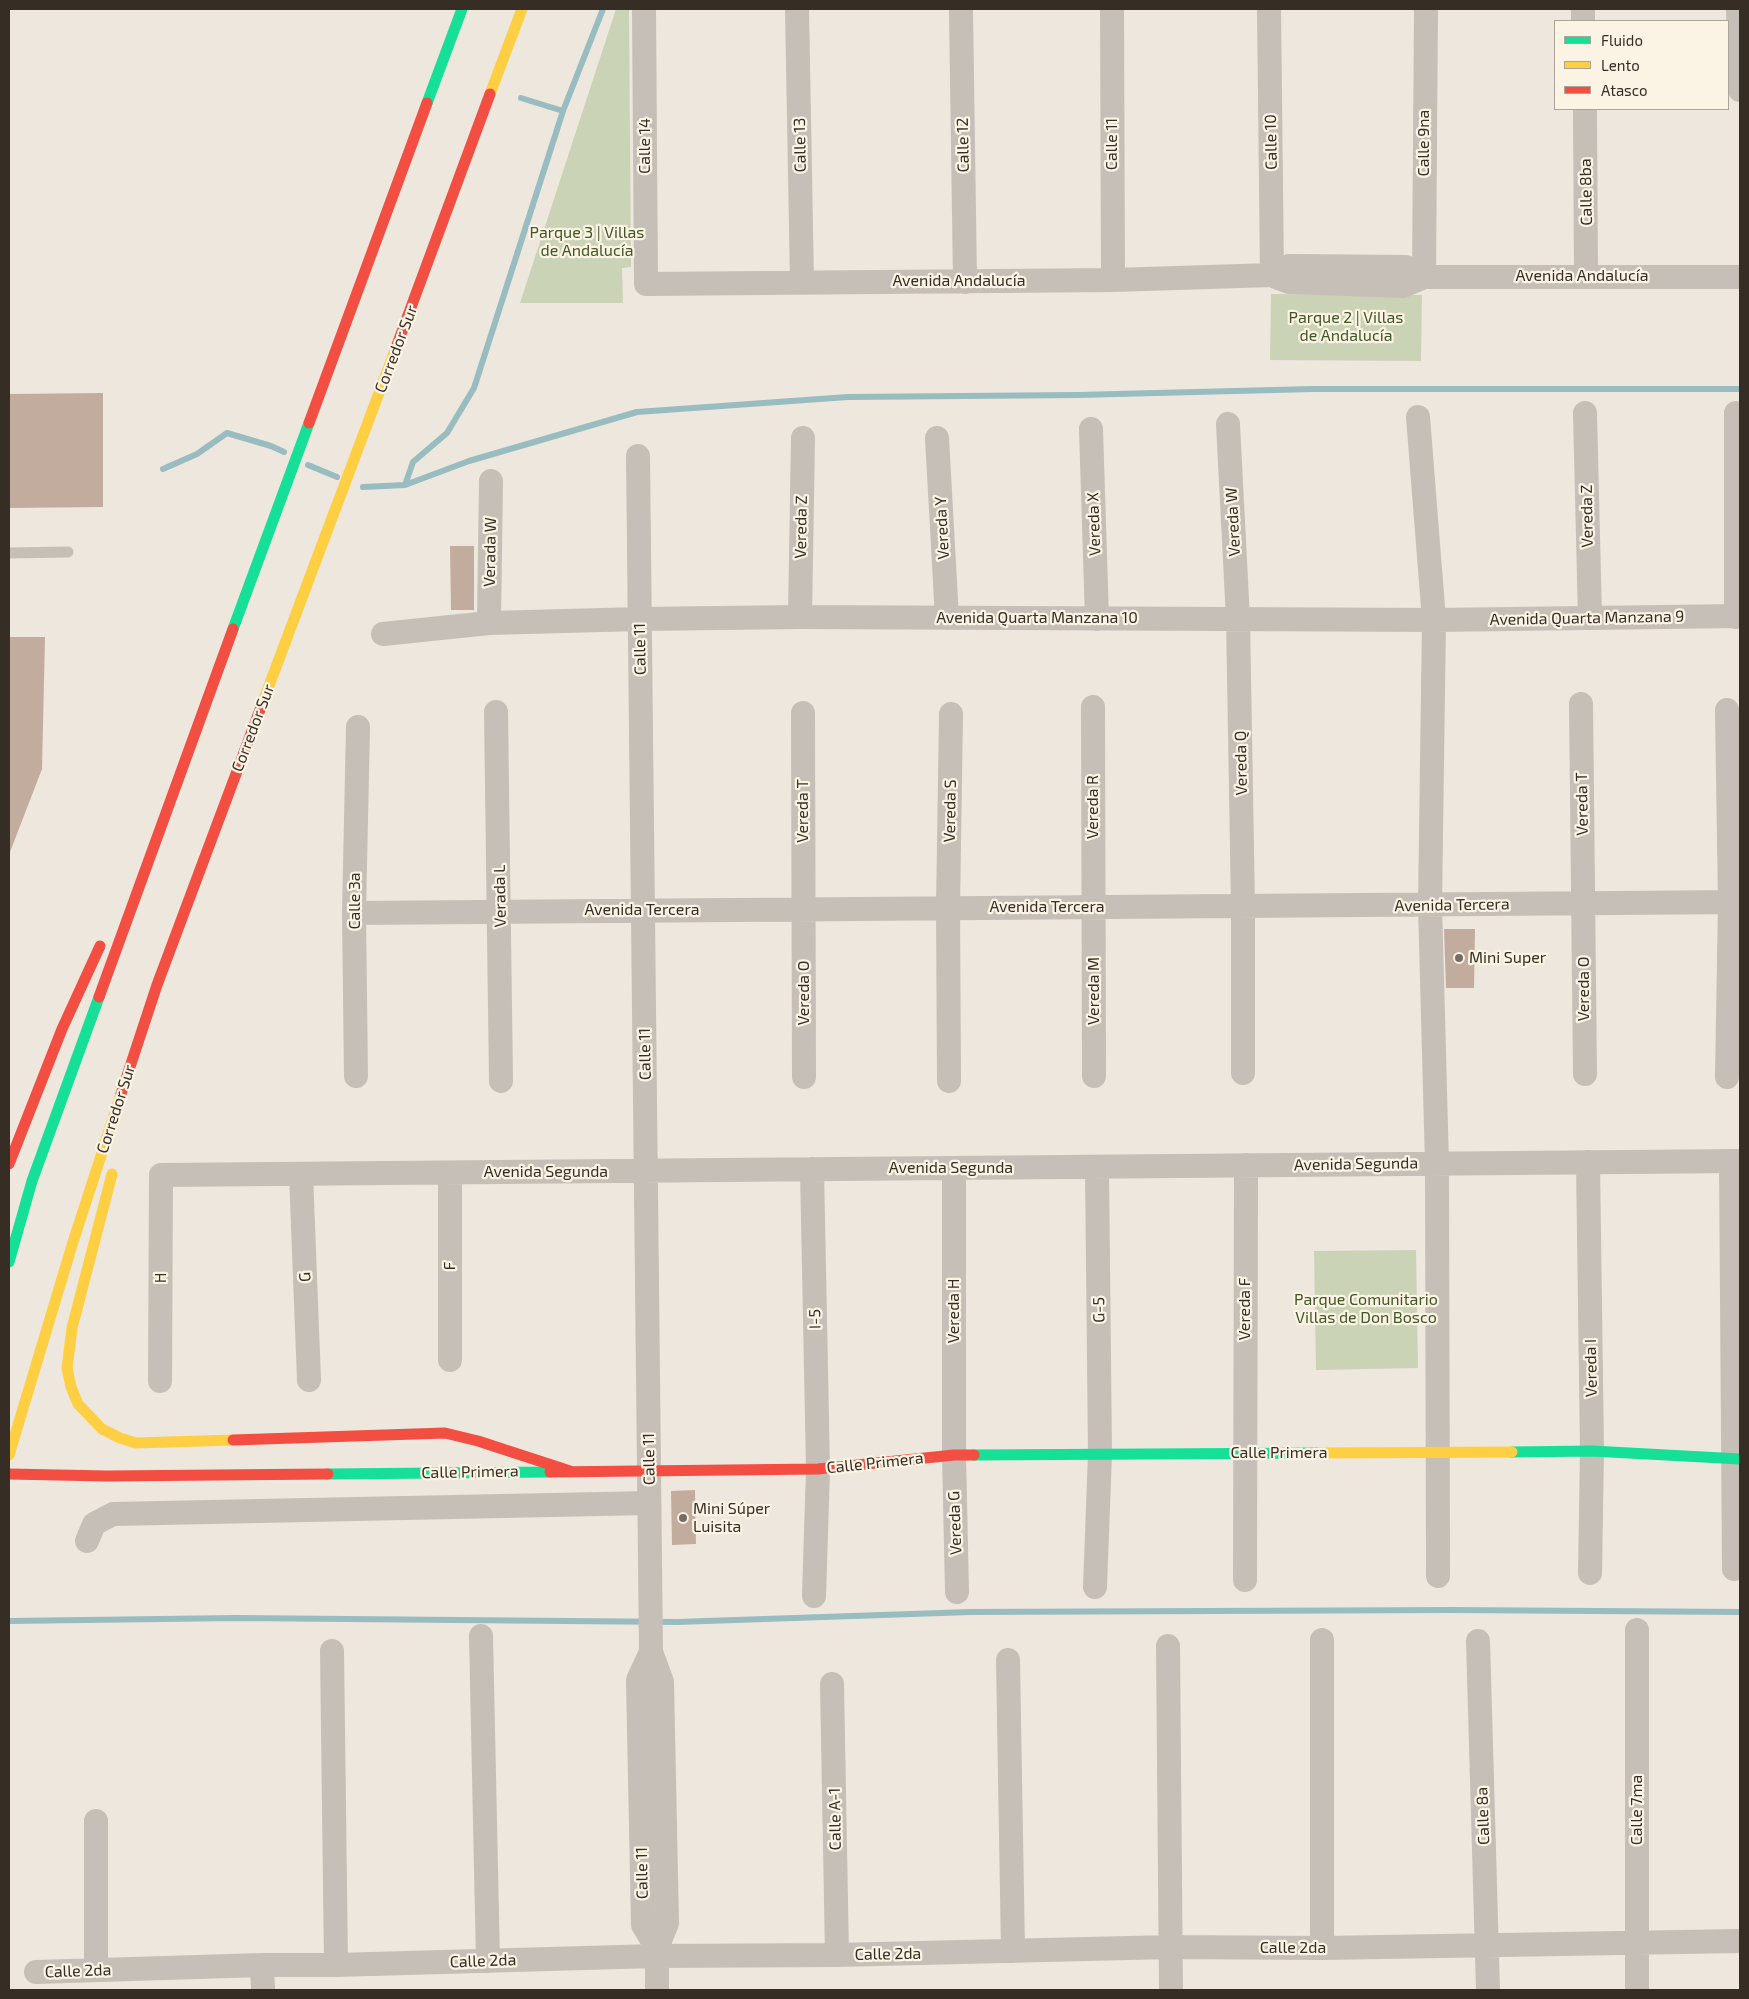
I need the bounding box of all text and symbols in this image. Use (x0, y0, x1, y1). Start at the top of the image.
legend (1554, 20, 1729, 110)
text: Fluido (1601, 31, 1643, 49)
text: Lento (1601, 56, 1640, 74)
text: Atasco (1601, 81, 1647, 99)
street label: Calle 9na (1414, 110, 1434, 176)
street label: Calle 10 (1261, 114, 1281, 170)
street label: Calle 13 (790, 117, 810, 173)
street label: Calle 12 (953, 117, 973, 173)
street label: Calle 14 (635, 118, 655, 174)
street label: Calle 11 (1102, 118, 1122, 170)
street label: Calle 8ba (1576, 158, 1596, 226)
park label: Parque 3 | Villas de Andalucía (530, 223, 644, 261)
street label: Avenida Andalucía (1515, 266, 1649, 286)
street label: Avenida Andalucía (892, 271, 1026, 291)
street label: Corredor Sur (371, 303, 421, 395)
park label: Parque 2 | Villas de Andalucía (1289, 308, 1403, 346)
street label: Vereda Z (1577, 484, 1597, 548)
street label: Vereda W (1222, 487, 1244, 557)
street label: Vereda X (1083, 492, 1105, 556)
street label: Vereda Z (791, 495, 811, 559)
street label: Vereda Y (931, 496, 953, 560)
street label: Verada W (480, 517, 500, 587)
street label: Avenida Quarta Manzana 9 (1489, 607, 1685, 629)
street label: Avenida Quarta Manzana 10 (936, 608, 1138, 628)
street label: Calle 11 (630, 623, 650, 675)
street label: Corredor Sur (228, 682, 278, 774)
street label: Vereda Q (1231, 730, 1251, 796)
street label: Vereda T (1572, 772, 1592, 836)
street label: Vereda R (1083, 775, 1103, 839)
street label: Vereda T (793, 779, 813, 843)
street label: Vereda S (940, 779, 960, 843)
street label: Verada L (490, 865, 510, 927)
street label: Calle 3a (345, 872, 365, 930)
street label: Avenida Tercera (1394, 894, 1510, 916)
street label: Avenida Tercera (989, 897, 1105, 917)
street label: Avenida Tercera (584, 900, 700, 920)
place label: Mini Super (1469, 948, 1546, 968)
marker: Mini Super (1453, 952, 1465, 964)
street label: Vereda M (1084, 957, 1104, 1025)
street label: Vereda O (1574, 957, 1594, 1021)
street label: Vereda O (794, 961, 814, 1025)
street label: Calle 11 (635, 1028, 655, 1080)
street label: Corredor Sur (93, 1062, 139, 1156)
street label: Avenida Segunda (1294, 1153, 1418, 1175)
street label: Avenida Segunda (889, 1158, 1013, 1178)
street label: Avenida Segunda (484, 1162, 608, 1182)
street label: F (440, 1262, 460, 1270)
street label: G (295, 1272, 315, 1282)
street label: H (151, 1273, 171, 1283)
street label: Vereda F (1235, 1278, 1255, 1340)
street label: Vereda H (944, 1279, 964, 1343)
park label: Parque Comunitario Villas de Don Bosco (1294, 1290, 1438, 1328)
street label: G-5 (1089, 1297, 1109, 1323)
street label: I-5 (805, 1309, 825, 1329)
street label: Vereda I (1581, 1339, 1601, 1397)
street label: Calle 11 (639, 1433, 659, 1485)
street label: Calle Primera (1230, 1443, 1328, 1463)
street label: Calle Primera (826, 1448, 924, 1478)
street label: Calle Primera (421, 1462, 519, 1482)
street label: Vereda G (944, 1491, 966, 1555)
place label: Mini Súper Luisita (693, 1499, 770, 1537)
marker: Mini Súper Luisita (677, 1512, 689, 1524)
street label: Calle 7ma (1627, 1775, 1647, 1845)
street label: Calle 8a (1472, 1787, 1494, 1845)
street label: Calle A-1 (825, 1788, 845, 1850)
street label: Calle 11 (632, 1847, 652, 1899)
street label: Calle 2da (1260, 1938, 1326, 1958)
street label: Calle 2da (855, 1944, 921, 1964)
street label: Calle 2da (449, 1950, 517, 1972)
street label: Calle 2da (44, 1960, 112, 1982)

